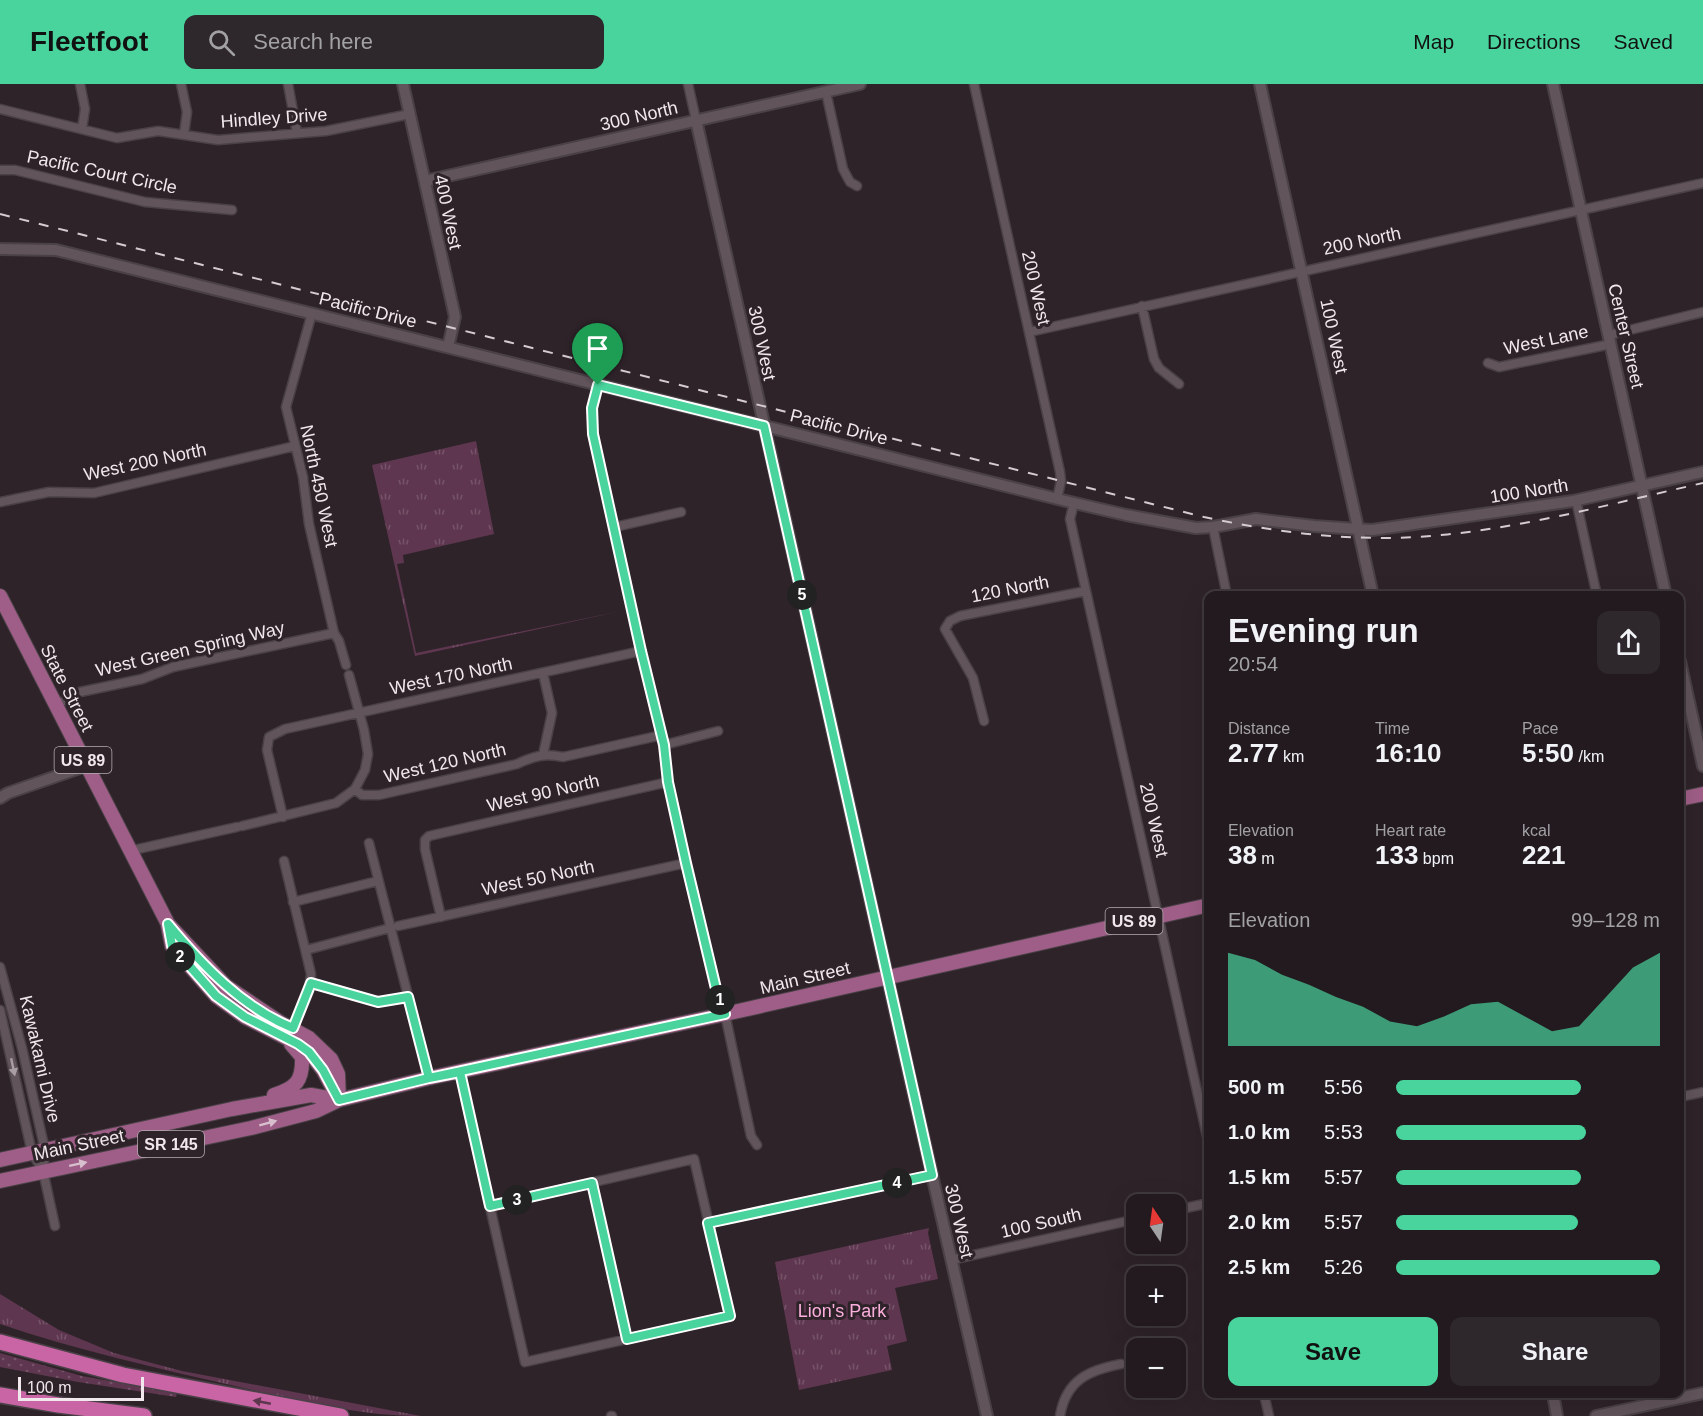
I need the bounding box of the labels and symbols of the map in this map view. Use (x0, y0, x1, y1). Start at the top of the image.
street label: 300 North (598, 97, 680, 135)
street label: Hindley Drive (220, 104, 328, 132)
street label: Pacific Court Circle (25, 146, 179, 198)
street label: 400 West (430, 173, 466, 251)
street label: 200 North (1321, 223, 1403, 259)
street label: 200 West (1018, 249, 1054, 327)
street label: Center Street (1604, 282, 1648, 390)
street label: Pacific Drive (317, 288, 419, 332)
street label: 100 West (1316, 297, 1352, 375)
street label: 300 West (744, 304, 780, 382)
street label: West Lane (1502, 321, 1590, 359)
pin (572, 323, 623, 385)
street label: Pacific Drive (788, 405, 890, 449)
street label: North 450 West (296, 423, 342, 549)
street label: West 200 North (82, 439, 208, 485)
street label: 100 North (1488, 475, 1570, 507)
street label: 120 North (969, 572, 1051, 606)
pin: 5 (787, 580, 817, 610)
street label: West Green Spring Way (94, 618, 286, 680)
street label: State Street (37, 641, 97, 735)
street label: West 170 North (388, 653, 514, 699)
street label: West 120 North (382, 739, 508, 787)
road number: US 89 (54, 747, 112, 773)
street label: West 90 North (485, 770, 601, 816)
street label: 200 West (1136, 781, 1172, 859)
street label: West 50 North (480, 856, 596, 900)
road number: US 89 (1106, 908, 1162, 934)
pin: 2 (165, 942, 195, 972)
street label: Main Street (758, 958, 852, 998)
pin: 1 (705, 985, 735, 1015)
street label: Kawakami Drive (16, 993, 64, 1125)
one-way arrow (9, 1058, 18, 1077)
one-way arrow (259, 1118, 277, 1128)
street label: Main Street (32, 1126, 126, 1164)
road number: SR 145 (138, 1131, 204, 1157)
one-way arrow (68, 1159, 87, 1168)
pin: 4 (882, 1168, 912, 1198)
street label: 300 West (941, 1182, 977, 1260)
pin: 3 (502, 1185, 532, 1215)
north arrow (1126, 1194, 1186, 1254)
street label: 100 South (999, 1204, 1083, 1242)
park label: Lion's Park (798, 1301, 887, 1321)
scale bar (18, 1374, 144, 1402)
one-way arrow (253, 1397, 272, 1406)

